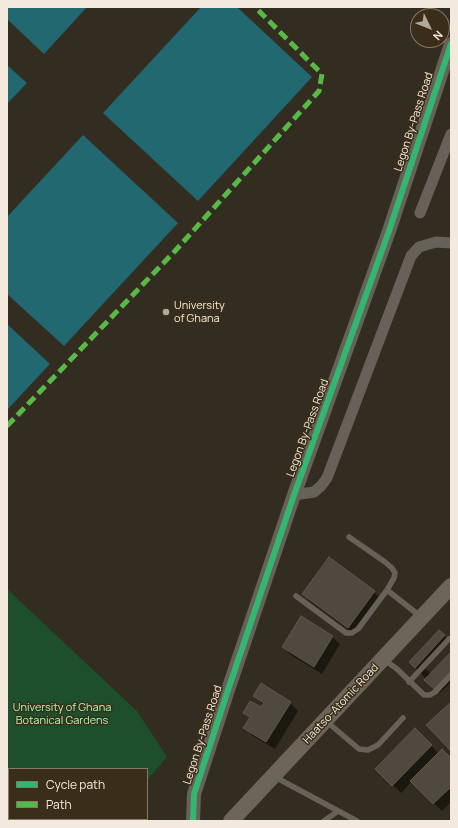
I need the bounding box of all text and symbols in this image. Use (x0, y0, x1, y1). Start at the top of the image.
north arrow (410, 8, 450, 48)
text: N (430, 28, 447, 44)
street label: Legon By-Pass Road (392, 71, 436, 173)
place label: University of Ghana (174, 299, 225, 325)
marker: University of Ghana (161, 307, 171, 317)
street label: Legon By-Pass Road (284, 377, 332, 479)
street label: Haatso-Atomic Road (301, 661, 381, 747)
street label: Legon By-Pass Road (181, 684, 225, 786)
park label: University of Ghana Botanical Gardens (13, 701, 111, 727)
legend (8, 768, 148, 820)
text: Cycle path (46, 776, 105, 793)
text: Path (46, 796, 72, 813)

